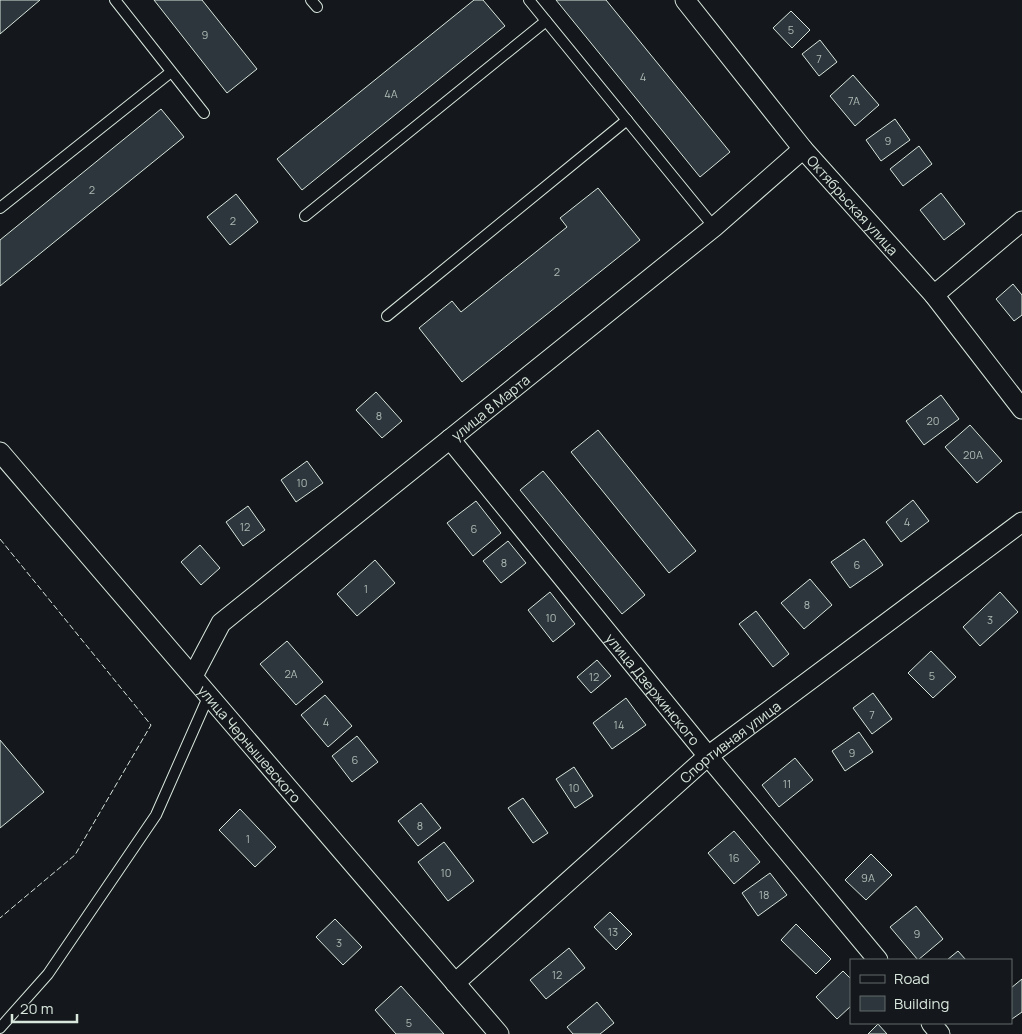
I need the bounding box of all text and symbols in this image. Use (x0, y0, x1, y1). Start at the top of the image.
house number: 5 (788, 22, 794, 37)
house number: 9 (202, 27, 209, 42)
house number: 7 (816, 51, 822, 66)
house number: 4 (640, 69, 646, 84)
house number: 4А (384, 86, 398, 101)
house number: 7А (848, 93, 860, 108)
house number: 9 (885, 133, 892, 148)
street label: Октябрьская улица (803, 151, 903, 259)
house number: 2 (89, 182, 95, 197)
house number: 2 (230, 213, 236, 228)
house number: 2 (554, 264, 560, 279)
street label: улица 8 Марта (447, 370, 533, 444)
house number: 8 (376, 408, 382, 423)
house number: 20 (927, 413, 939, 428)
house number: 20А (963, 447, 983, 462)
house number: 10 (296, 475, 308, 490)
house number: 4 (904, 514, 910, 529)
house number: 12 (240, 519, 250, 534)
house number: 6 (471, 521, 478, 536)
house number: 8 (501, 555, 507, 570)
house number: 6 (854, 557, 861, 572)
house number: 1 (364, 581, 368, 596)
house number: 8 (804, 597, 810, 612)
house number: 10 (545, 610, 557, 625)
house number: 3 (987, 612, 993, 627)
street label: улица Дзержинского (602, 629, 705, 749)
house number: 2А (284, 666, 298, 681)
house number: 5 (929, 668, 935, 683)
house number: 12 (589, 669, 599, 684)
street label: улица Чернышевского (194, 681, 306, 806)
street label: Спортивная улица (675, 696, 784, 787)
house number: 7 (869, 707, 875, 722)
house number: 4 (323, 714, 329, 729)
house number: 14 (614, 717, 624, 732)
house number: 9 (849, 745, 856, 760)
house number: 6 (352, 752, 359, 767)
house number: 11 (783, 776, 791, 791)
house number: 10 (568, 780, 580, 795)
house number: 8 (417, 818, 423, 833)
house number: 1 (246, 831, 250, 846)
house number: 16 (728, 850, 740, 865)
house number: 10 (440, 865, 452, 880)
house number: 9А (861, 870, 875, 885)
house number: 18 (759, 887, 769, 902)
house number: 13 (608, 924, 618, 939)
house number: 9 (914, 926, 921, 941)
house number: 3 (336, 935, 342, 950)
legend (850, 959, 1012, 1024)
house number: 12 (552, 967, 562, 982)
text: Road (894, 968, 930, 989)
scale bar (12, 992, 78, 1024)
text: Building (894, 993, 949, 1014)
text: 20 m (20, 998, 53, 1019)
house number: 5 (406, 1015, 412, 1030)

